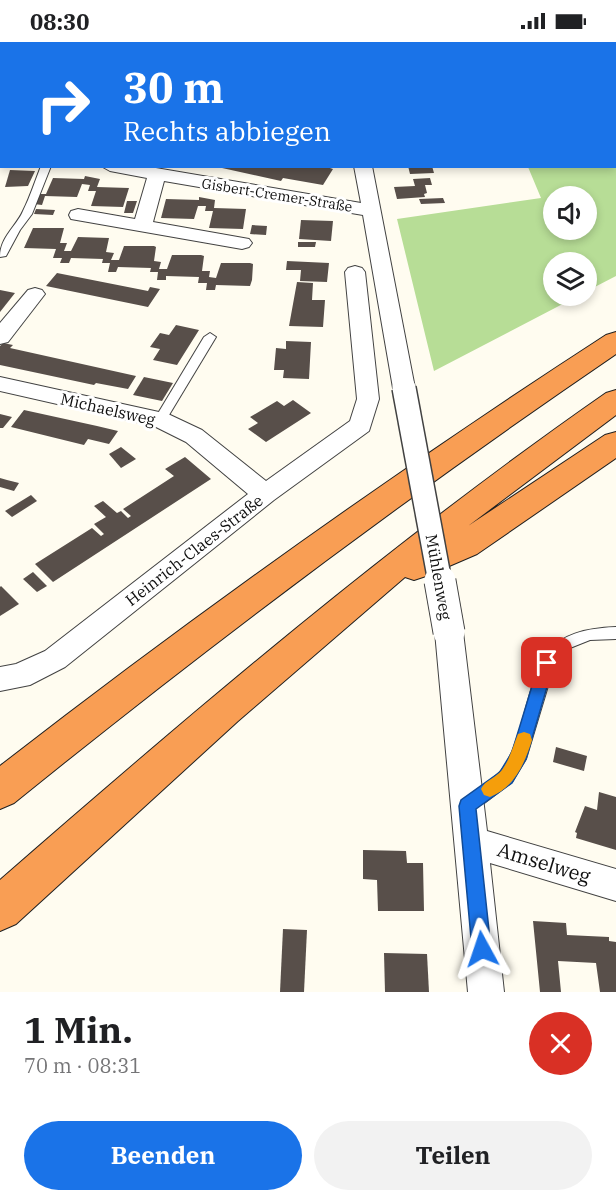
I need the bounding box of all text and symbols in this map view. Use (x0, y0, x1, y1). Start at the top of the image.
text: 08:30 (30, 7, 89, 36)
text: 30 m (123, 60, 224, 115)
icon: right (24, 66, 102, 144)
text: Rechts abbiegen (123, 113, 331, 148)
street label: Gisbert-Cremer-Straße (200, 174, 354, 216)
map controls (543, 186, 597, 306)
button: sound (543, 186, 597, 240)
button: layers (543, 252, 597, 306)
street label: Michaelsweg (59, 388, 158, 430)
street label: Heinrich-Claes-Straße (121, 490, 267, 610)
street label: Mühlenweg (422, 532, 456, 622)
pin (521, 637, 572, 688)
icon: arrive (530, 646, 563, 679)
street label: Amselweg (494, 836, 594, 890)
position arrow (450, 917, 514, 981)
text: 1 Min. (24, 1006, 133, 1053)
button: close (529, 1012, 592, 1075)
text: 70 m · 08:31 (24, 1052, 141, 1079)
button: Beenden (24, 1121, 302, 1190)
button: Teilen (314, 1121, 592, 1190)

